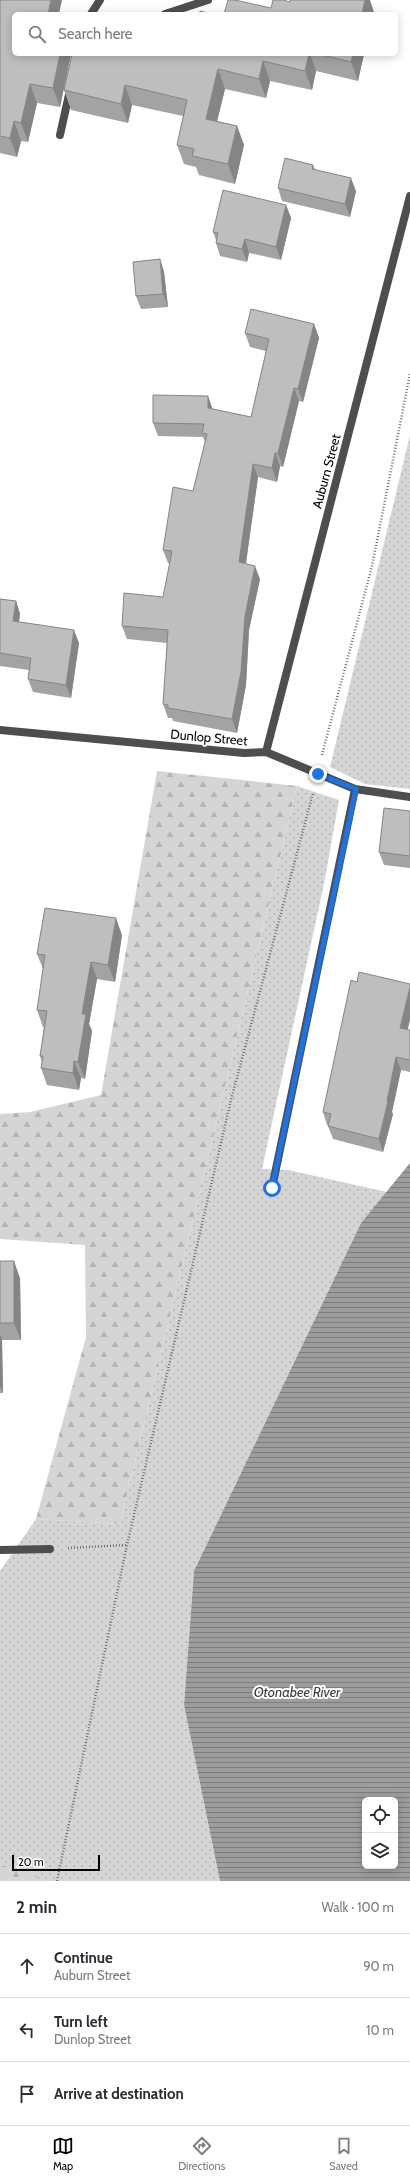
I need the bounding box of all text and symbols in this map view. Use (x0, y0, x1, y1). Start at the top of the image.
search box (12, 12, 398, 56)
icon: search (26, 23, 48, 45)
text: Search here (58, 25, 133, 43)
street label: Auburn Street (308, 431, 344, 510)
street label: Dunlop Street (170, 726, 249, 748)
route end (309, 765, 327, 783)
route start (263, 1179, 281, 1197)
water label: Otonabee River (254, 1683, 341, 1701)
map controls (362, 1797, 398, 1869)
button: locate (362, 1797, 398, 1833)
button: layers (362, 1833, 398, 1869)
scale bar (12, 1853, 100, 1872)
text: 20 m (18, 1855, 44, 1869)
text: 2 min (16, 1897, 57, 1917)
text: Walk · 100 m (321, 1899, 394, 1915)
text: Continue (54, 1949, 113, 1967)
icon: ahead (16, 1955, 38, 1977)
text: 90 m (363, 1958, 394, 1974)
text: Auburn Street (54, 1967, 130, 1983)
text: Turn left (54, 2013, 108, 2031)
icon: left (16, 2019, 38, 2041)
text: 10 m (366, 2022, 394, 2038)
text: Dunlop Street (54, 2031, 131, 2047)
icon: arrive (16, 2083, 38, 2105)
text: Arrive at destination (54, 2085, 184, 2103)
tab: Map (52, 2135, 74, 2173)
tab: Directions (178, 2135, 225, 2173)
tab: Saved (329, 2135, 358, 2173)

